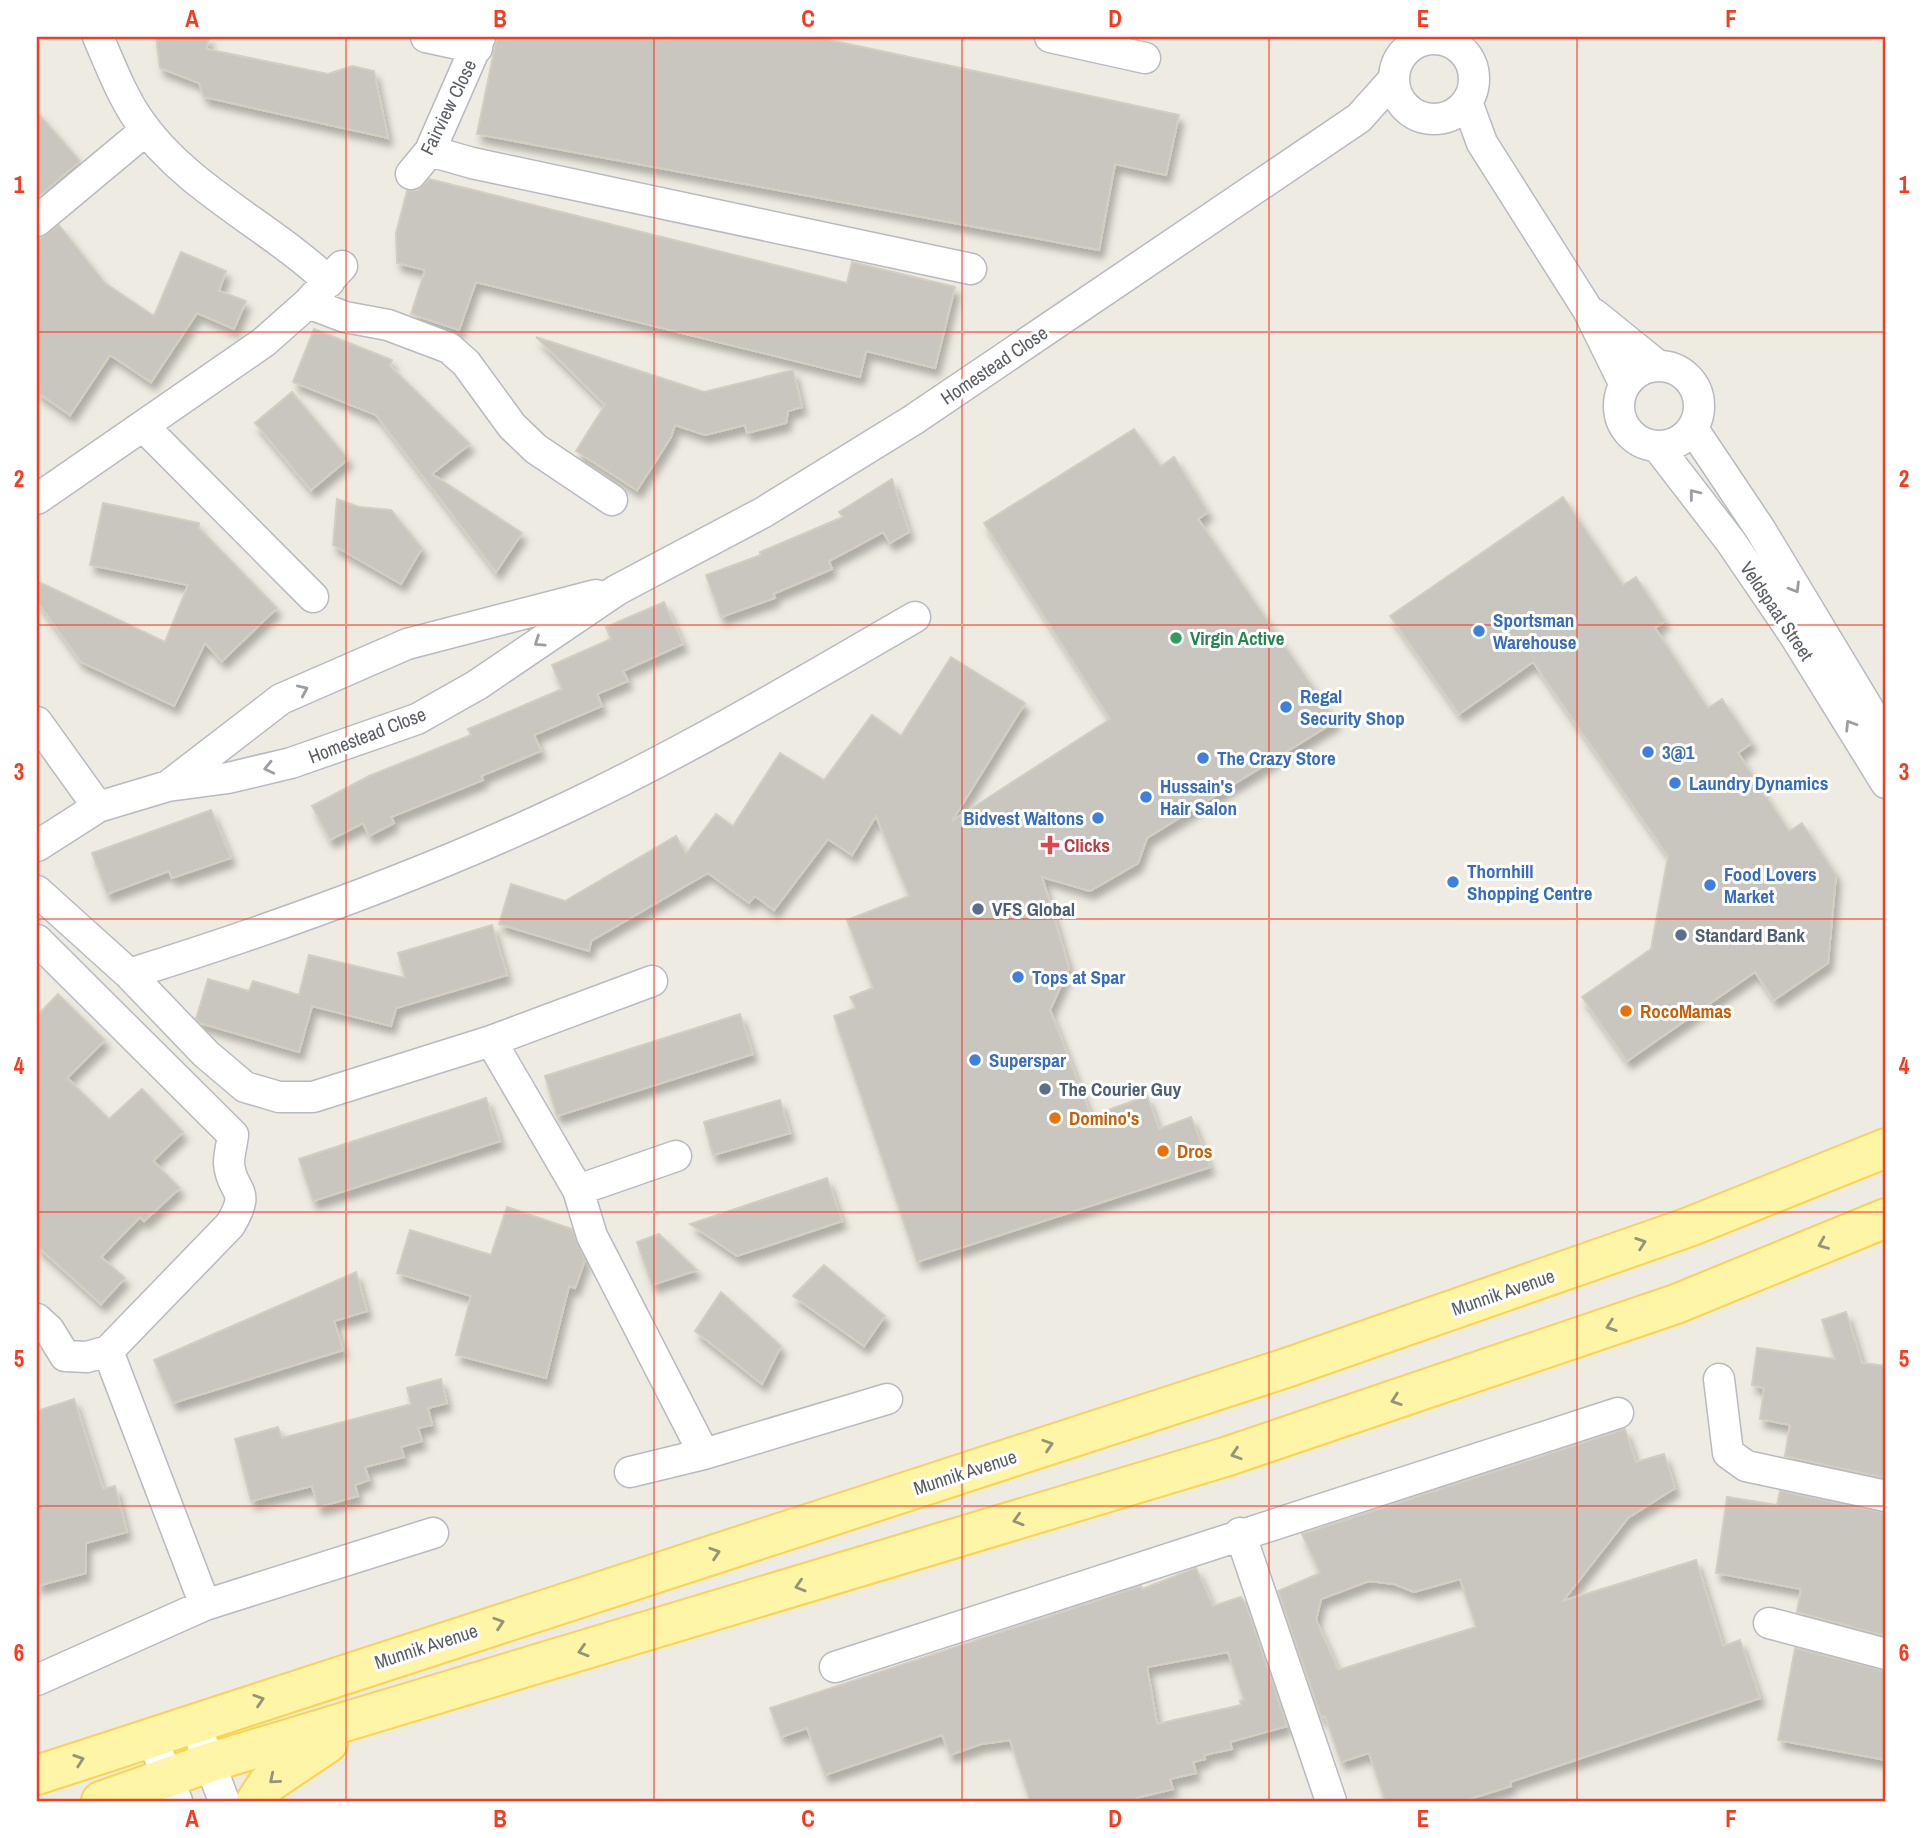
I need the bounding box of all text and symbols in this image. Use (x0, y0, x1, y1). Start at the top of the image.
text: A (185, 3, 199, 34)
text: B (493, 3, 507, 34)
text: C (801, 3, 815, 34)
text: D (1108, 3, 1122, 34)
text: E (1417, 3, 1429, 34)
text: F (1725, 3, 1737, 34)
street label: Fairview Close (414, 55, 482, 159)
text: 1 (14, 169, 25, 200)
text: 1 (1899, 169, 1910, 200)
street label: Homestead Close (935, 320, 1053, 410)
text: 2 (14, 463, 24, 494)
text: 2 (1899, 463, 1909, 494)
one-way arrow (1690, 489, 1703, 502)
street label: Veldspaat Street (1734, 556, 1820, 666)
one-way arrow (1787, 580, 1800, 593)
place label: Sportsman Warehouse (1493, 607, 1577, 655)
marker: Sportsman Warehouse (1471, 623, 1487, 639)
place label: Virgin Active (1190, 625, 1285, 651)
marker: Virgin Active (1168, 630, 1184, 646)
one-way arrow (534, 633, 547, 646)
place label: Regal Security Shop (1300, 683, 1405, 731)
one-way arrow (296, 684, 308, 698)
marker: Regal Security Shop (1278, 699, 1294, 715)
street label: Homestead Close (305, 701, 429, 769)
one-way arrow (1846, 719, 1859, 732)
place label: 3@1 (1662, 739, 1695, 765)
marker: 3@1 (1640, 744, 1656, 760)
place label: The Crazy Store (1217, 745, 1336, 771)
marker: The Crazy Store (1195, 750, 1211, 766)
text: 3 (14, 756, 24, 787)
text: 3 (1899, 756, 1909, 787)
one-way arrow (263, 760, 275, 774)
place label: Laundry Dynamics (1689, 770, 1828, 796)
place label: Hussain's Hair Salon (1160, 773, 1237, 821)
marker: Laundry Dynamics (1667, 775, 1683, 791)
marker: Hussain's Hair Salon (1138, 789, 1154, 805)
place label: Bidvest Waltons (963, 805, 1084, 831)
marker: Bidvest Waltons (1090, 810, 1106, 826)
place label: Clicks (1064, 832, 1110, 858)
marker: Clicks (1042, 837, 1058, 853)
place label: Thornhill Shopping Centre (1467, 858, 1593, 906)
place label: Food Lovers Market (1724, 861, 1817, 909)
marker: Thornhill Shopping Centre (1445, 874, 1461, 890)
marker: Food Lovers Market (1702, 877, 1718, 893)
place label: VFS Global (992, 896, 1075, 922)
marker: VFS Global (970, 901, 986, 917)
place label: Standard Bank (1695, 922, 1805, 948)
marker: Standard Bank (1673, 927, 1689, 943)
place label: Tops at Spar (1032, 964, 1125, 990)
marker: Tops at Spar (1010, 969, 1026, 985)
place label: RocoMamas (1640, 998, 1732, 1024)
marker: RocoMamas (1618, 1003, 1634, 1019)
place label: Superspar (989, 1047, 1066, 1073)
text: 4 (14, 1050, 25, 1081)
text: 4 (1899, 1050, 1910, 1081)
marker: Superspar (967, 1052, 983, 1068)
place label: The Courier Guy (1059, 1076, 1181, 1102)
marker: The Courier Guy (1037, 1081, 1053, 1097)
place label: Domino's (1069, 1105, 1139, 1131)
marker: Domino's (1047, 1110, 1063, 1126)
place label: Dros (1177, 1138, 1213, 1164)
marker: Dros (1155, 1143, 1171, 1159)
one-way arrow (1818, 1235, 1830, 1249)
one-way arrow (1635, 1237, 1647, 1251)
street label: Munnik Avenue (1448, 1262, 1558, 1322)
one-way arrow (1605, 1318, 1618, 1332)
text: 5 (14, 1343, 24, 1374)
text: 5 (1899, 1343, 1909, 1374)
one-way arrow (1390, 1392, 1403, 1406)
one-way arrow (1041, 1439, 1054, 1453)
street label: Munnik Avenue (910, 1443, 1020, 1501)
one-way arrow (1230, 1445, 1242, 1460)
one-way arrow (1012, 1511, 1024, 1526)
one-way arrow (709, 1546, 721, 1561)
one-way arrow (795, 1577, 807, 1592)
one-way arrow (492, 1616, 504, 1631)
street label: Munnik Avenue (371, 1617, 481, 1675)
text: 6 (14, 1637, 24, 1668)
text: 6 (1899, 1637, 1909, 1668)
one-way arrow (577, 1643, 589, 1658)
one-way arrow (252, 1694, 264, 1708)
one-way arrow (73, 1754, 85, 1768)
one-way arrow (269, 1771, 282, 1784)
text: A (185, 1803, 199, 1834)
text: B (493, 1803, 507, 1834)
text: C (801, 1803, 815, 1834)
text: D (1108, 1803, 1122, 1834)
text: E (1417, 1803, 1429, 1834)
text: F (1725, 1803, 1737, 1834)

